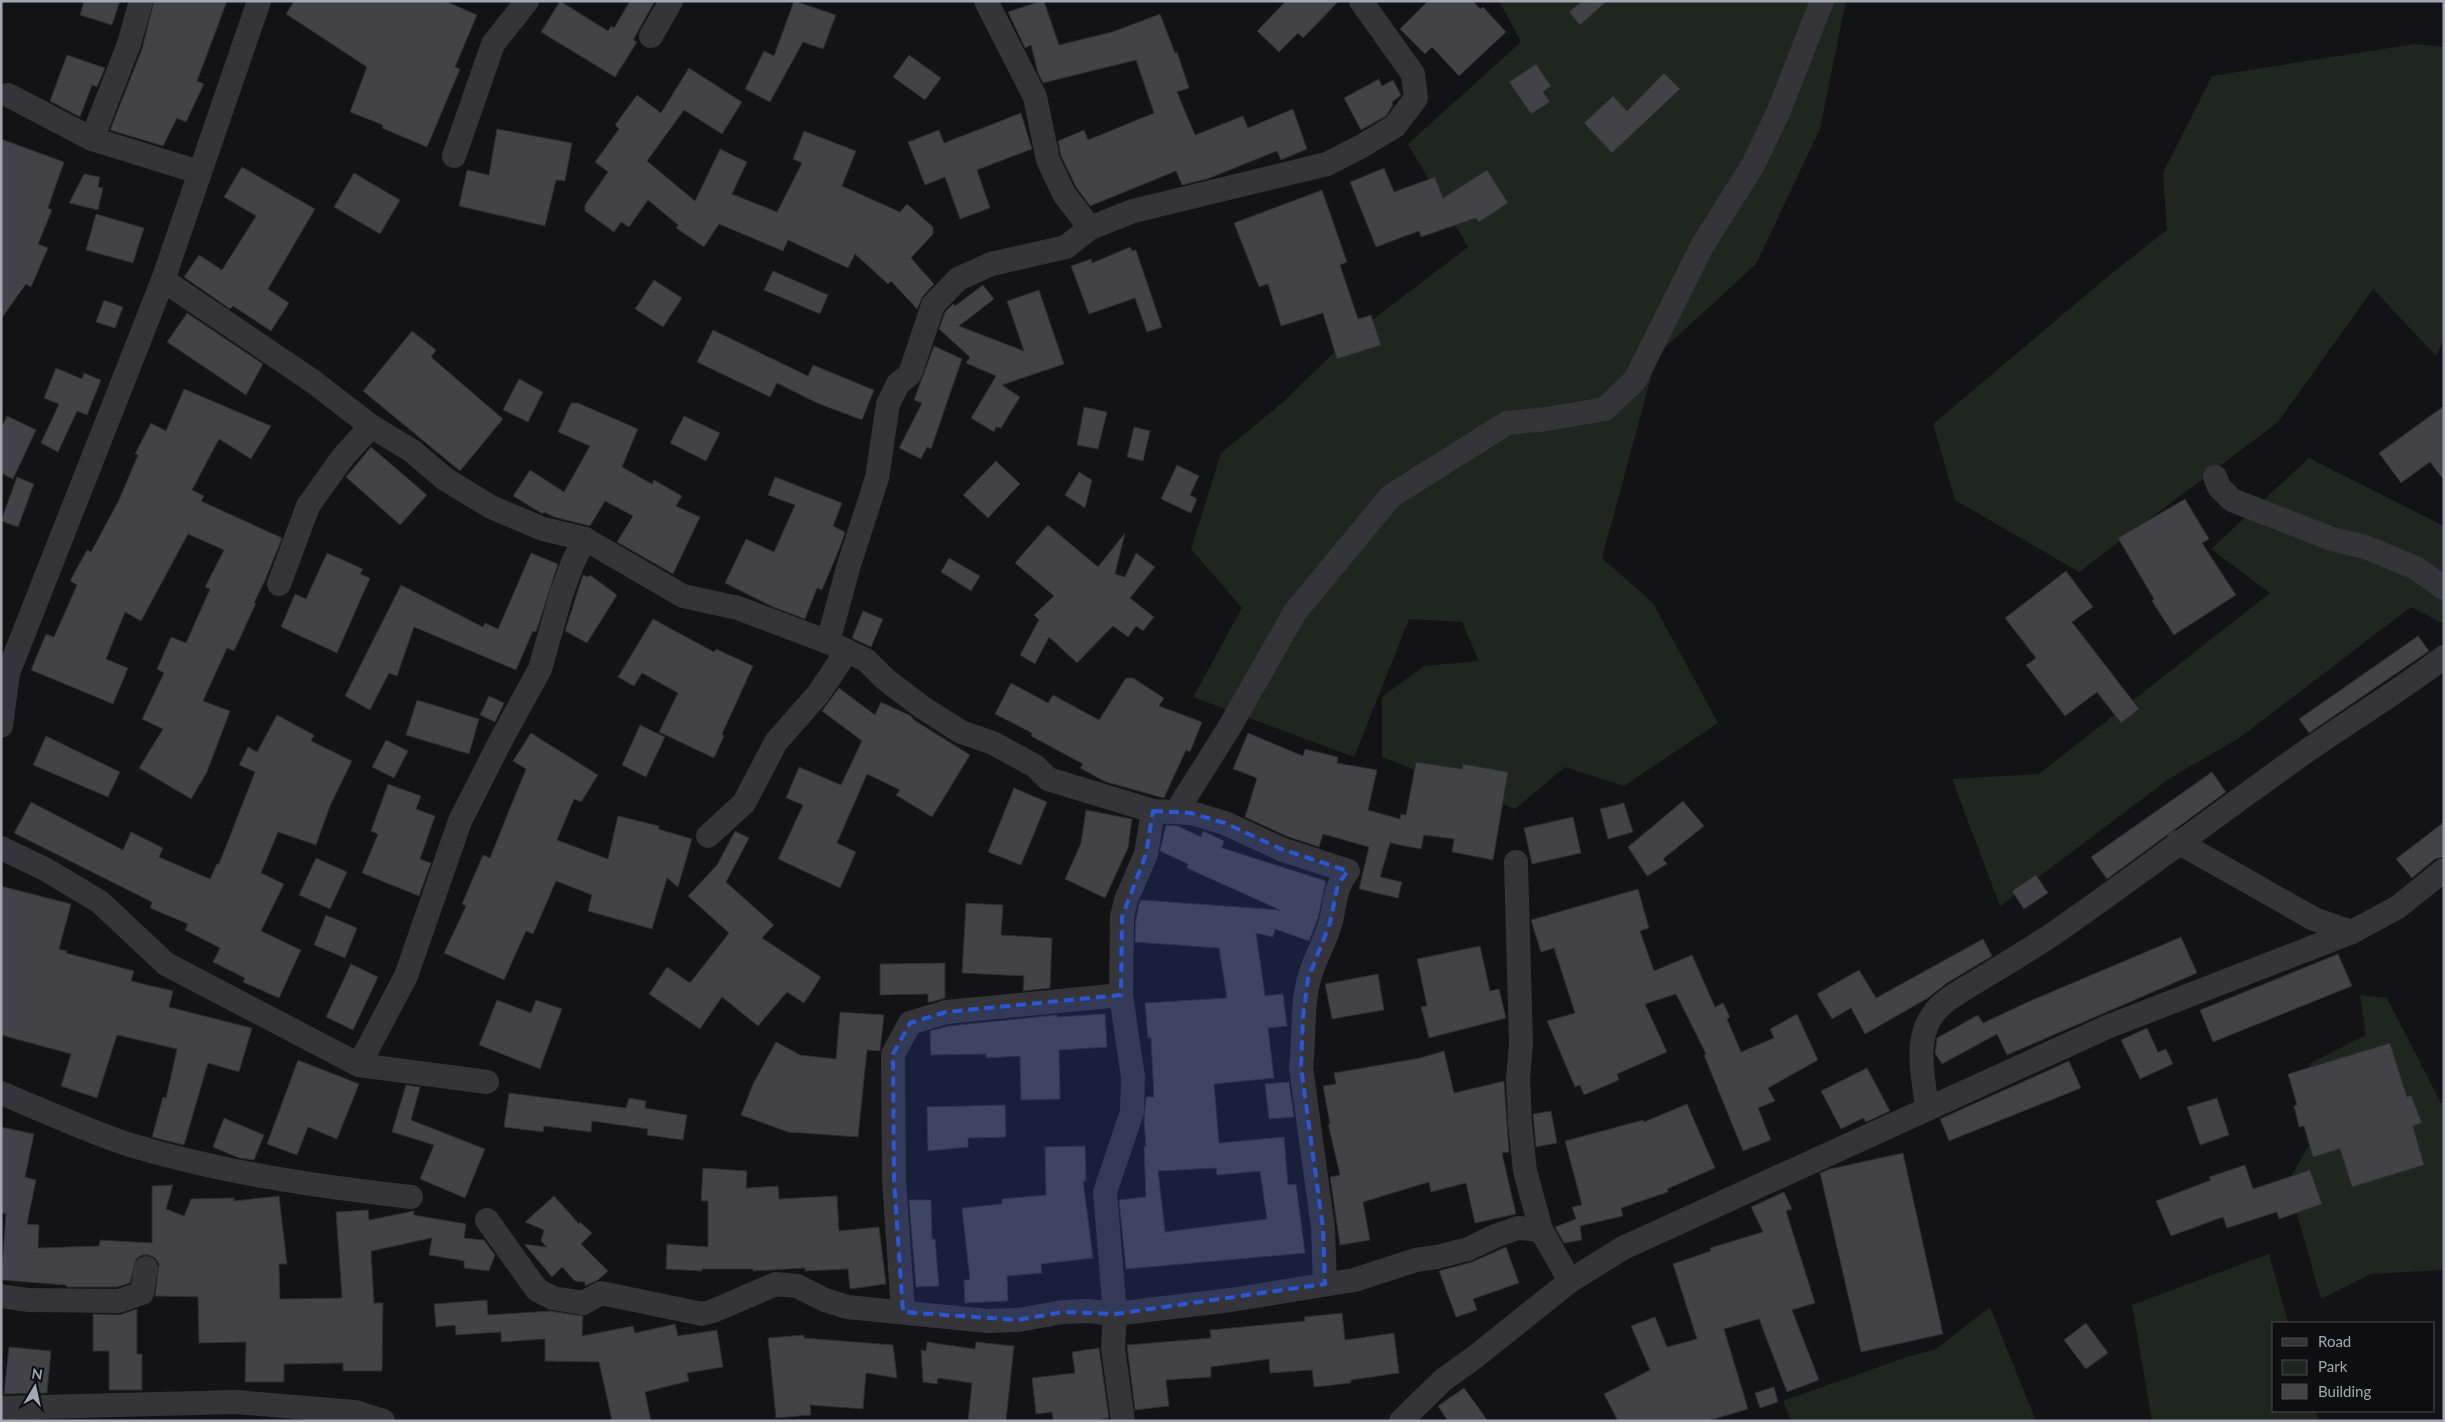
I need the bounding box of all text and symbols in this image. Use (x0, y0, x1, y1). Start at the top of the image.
legend (2272, 1322, 2435, 1412)
text: Road (2318, 1332, 2351, 1350)
text: Park (2318, 1357, 2348, 1375)
north arrow (10, 1362, 60, 1412)
text: N (30, 1364, 44, 1383)
text: Building (2318, 1382, 2371, 1400)

